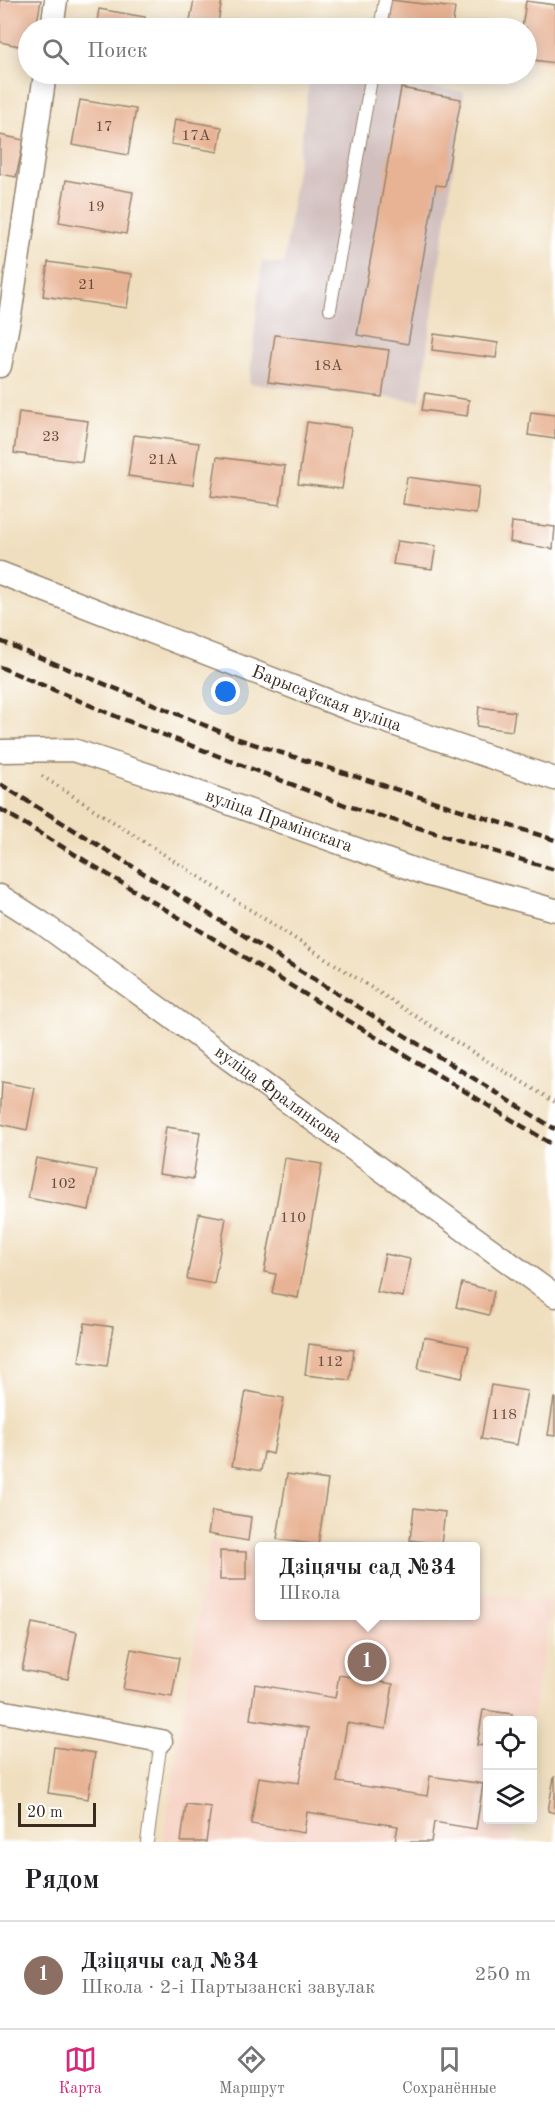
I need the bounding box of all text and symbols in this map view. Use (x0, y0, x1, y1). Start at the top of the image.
search box (18, 18, 537, 84)
icon: search (39, 35, 72, 68)
text: Поиск (87, 40, 148, 62)
house number: 17 (95, 120, 113, 135)
house number: 17А (182, 129, 211, 144)
house number: 19 (87, 200, 105, 215)
house number: 21 (78, 278, 96, 293)
house number: 18А (314, 359, 343, 374)
house number: 23 (42, 430, 60, 445)
house number: 21А (149, 453, 178, 468)
street label: Барысаўская вуліца (249, 663, 404, 735)
your location (211, 677, 240, 706)
street label: вуліца Прамінскага (203, 787, 355, 856)
street label: вуліца Фралянкова (211, 1043, 345, 1147)
house number: 102 (50, 1177, 76, 1192)
house number: 110 (280, 1211, 306, 1226)
house number: 112 (317, 1355, 343, 1370)
house number: 118 (491, 1408, 517, 1423)
popup (255, 1542, 480, 1620)
text: Дзіцячы сад №34 (279, 1557, 456, 1579)
text: Школа (279, 1584, 341, 1604)
pin: 1 (348, 1640, 386, 1684)
map controls (483, 1716, 537, 1824)
button: locate (483, 1716, 537, 1770)
button: layers (483, 1770, 537, 1824)
scale bar (18, 1800, 96, 1828)
text: 20 m (27, 1805, 63, 1821)
text: Рядом (24, 1868, 99, 1894)
text: Дзіцячы сад №34 (81, 1951, 259, 1973)
text: 1 (38, 1965, 49, 1985)
text: 250 m (475, 1965, 531, 1985)
text: Школа · 2-і Партызанскі завулак (81, 1978, 375, 1998)
tab: Карта (59, 2043, 102, 2099)
tab: Маршрут (219, 2043, 285, 2099)
tab: Сохранённые (402, 2043, 496, 2099)

